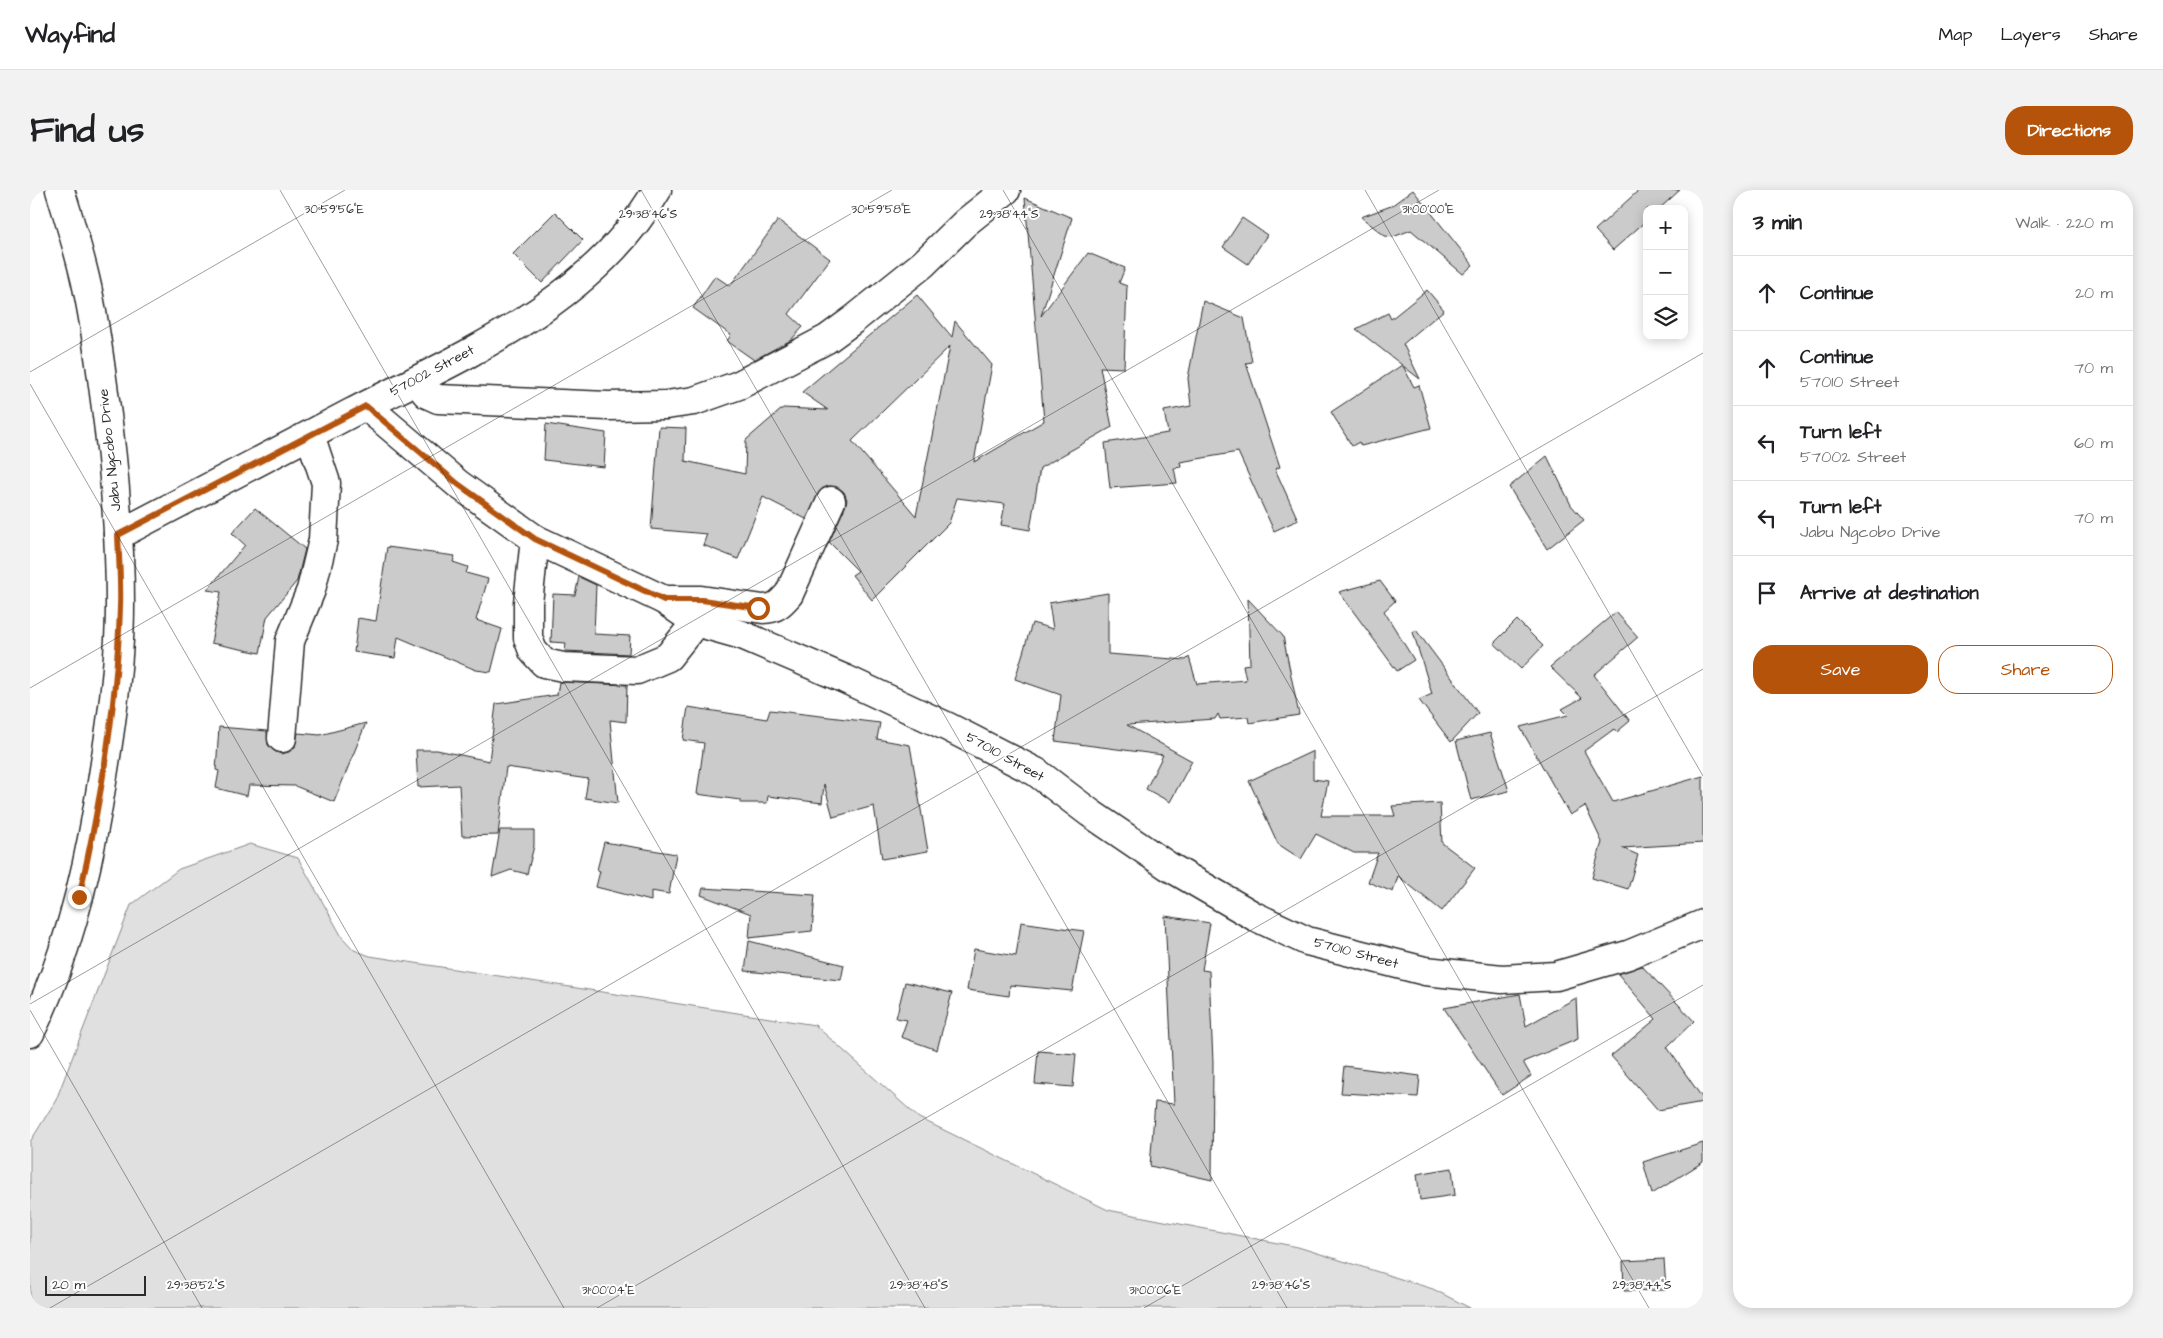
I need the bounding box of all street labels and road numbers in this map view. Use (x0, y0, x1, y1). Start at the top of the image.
street label: 57002 Street (386, 340, 478, 402)
street label: Jabu Ngcobo Drive (94, 387, 126, 512)
street label: 57010 Street (962, 727, 1048, 787)
street label: 57010 Street (1311, 932, 1401, 974)

